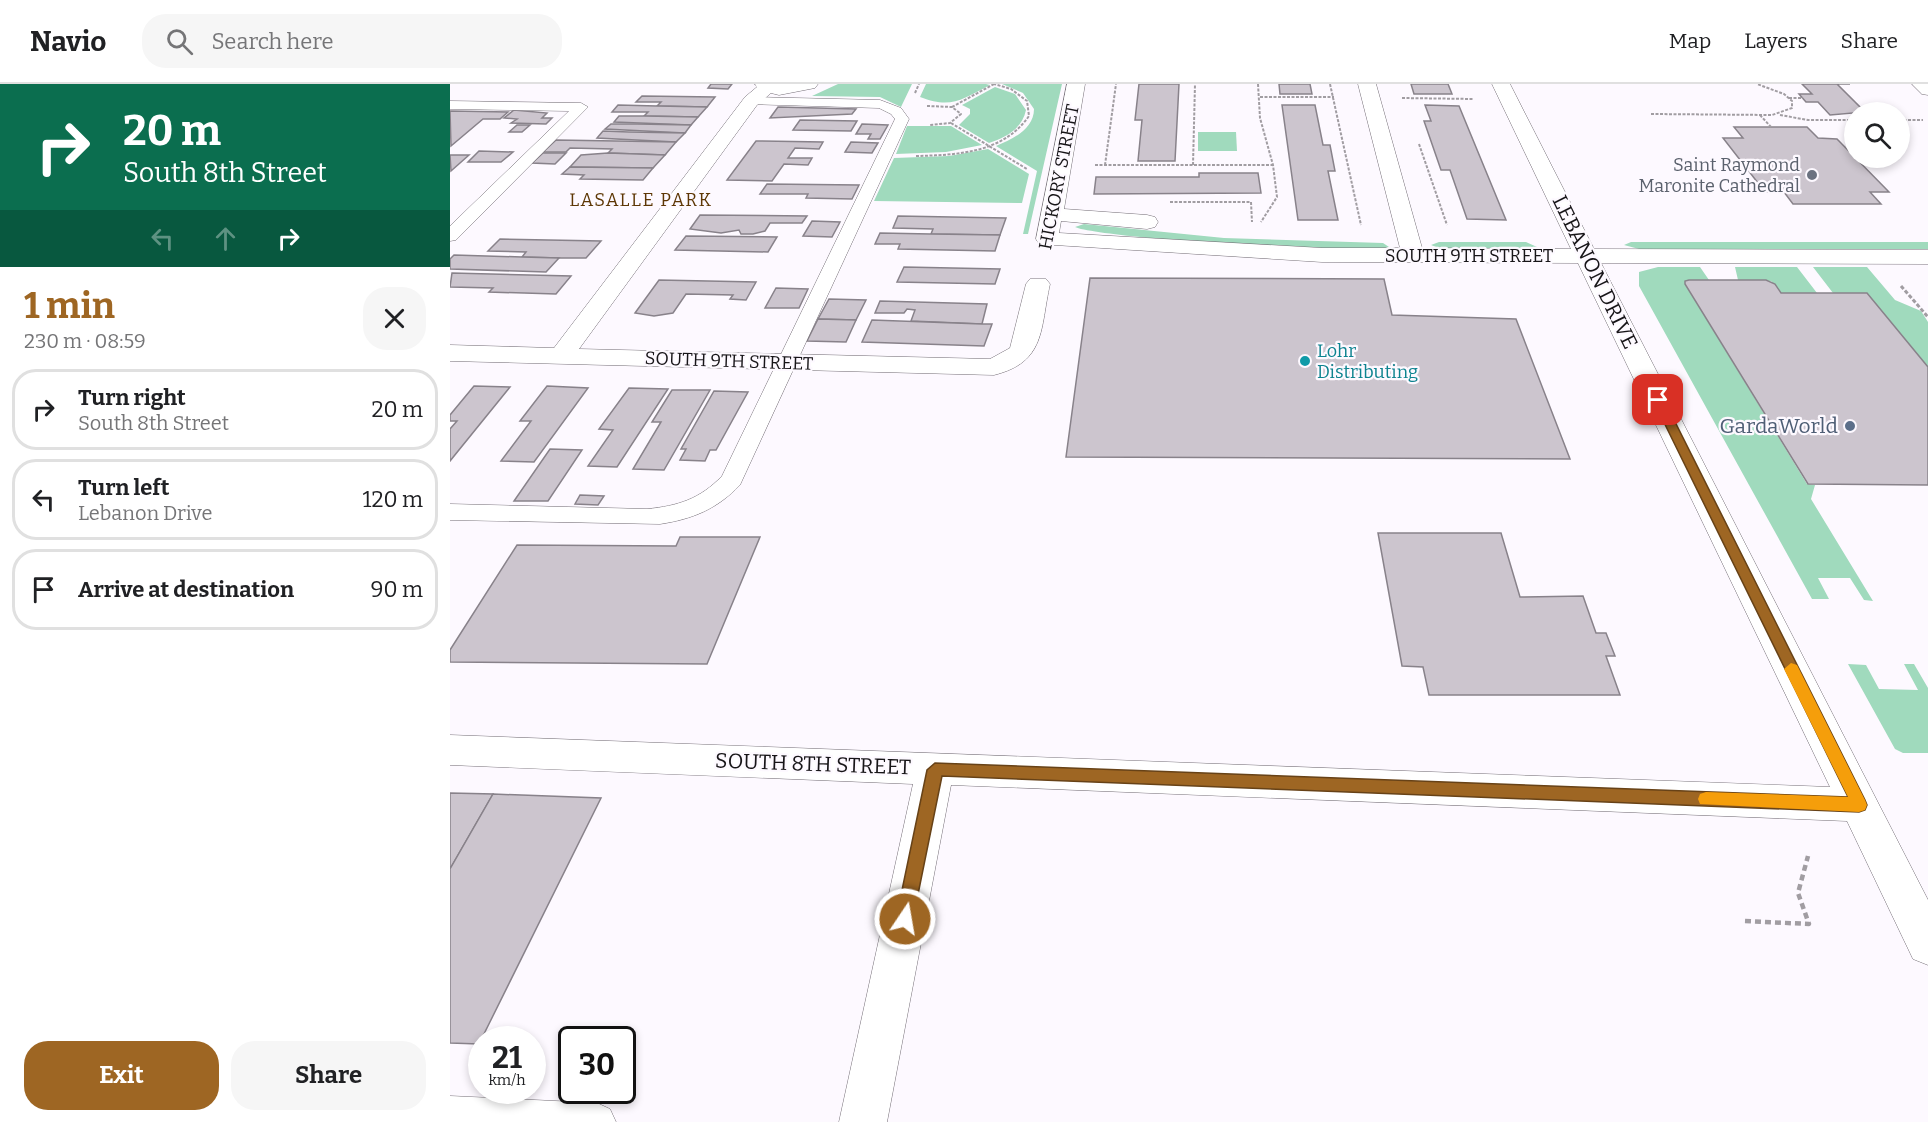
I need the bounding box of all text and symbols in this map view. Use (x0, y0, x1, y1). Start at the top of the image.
search box (142, 14, 562, 68)
text: Navio (30, 25, 106, 58)
icon: search (163, 25, 196, 58)
text: Search here (211, 28, 334, 55)
text: Map (1669, 28, 1711, 54)
text: Layers (1744, 28, 1808, 54)
text: Share (1841, 28, 1898, 54)
street label: HICKORY STREET (1034, 102, 1084, 252)
map controls (1844, 102, 1910, 168)
button: search (1844, 102, 1910, 168)
text: 20 m (123, 106, 221, 156)
icon: right (24, 108, 102, 186)
place label: Saint Raymond Maronite Cathedral (1638, 154, 1800, 197)
text: South 8th Street (123, 157, 327, 189)
marker: Saint Raymond Maronite Cathedral (1805, 168, 1819, 182)
district label: LASALLE PARK (569, 189, 713, 211)
street label: LEBANON DRIVE (1547, 191, 1643, 353)
icon: left (146, 222, 179, 255)
icon: ahead (209, 222, 242, 255)
icon: right (272, 222, 305, 255)
street label: SOUTH 9TH STREET (1385, 245, 1554, 267)
text: 1 min (24, 284, 115, 328)
button: close (363, 287, 426, 350)
text: 230 m · 08:59 (24, 329, 146, 353)
place label: Lohr Distributing (1317, 340, 1418, 383)
street label: SOUTH 9TH STREET (644, 347, 814, 375)
marker: Lohr Distributing (1298, 354, 1312, 368)
pin (1632, 374, 1683, 425)
icon: arrive (1641, 383, 1674, 416)
text: Turn right (78, 384, 186, 411)
icon: right (27, 393, 60, 426)
text: 20 m (372, 396, 423, 423)
text: South 8th Street (78, 411, 229, 435)
place label: GardaWorld (1719, 413, 1838, 439)
marker: GardaWorld (1843, 419, 1857, 433)
text: Turn left (78, 474, 170, 501)
icon: left (27, 483, 60, 516)
text: 120 m (363, 486, 423, 513)
text: Lebanon Drive (78, 501, 212, 525)
icon: arrive (27, 573, 60, 606)
text: Arrive at destination (78, 576, 294, 603)
text: 90 m (371, 576, 423, 603)
street label: SOUTH 8TH STREET (715, 748, 911, 780)
position arrow (873, 887, 937, 951)
speed limit sign: 30 (558, 1026, 636, 1104)
text: 21 (492, 1040, 522, 1076)
button: Exit (24, 1041, 219, 1110)
button: Share (231, 1041, 426, 1110)
text: km/h (488, 1071, 526, 1089)

